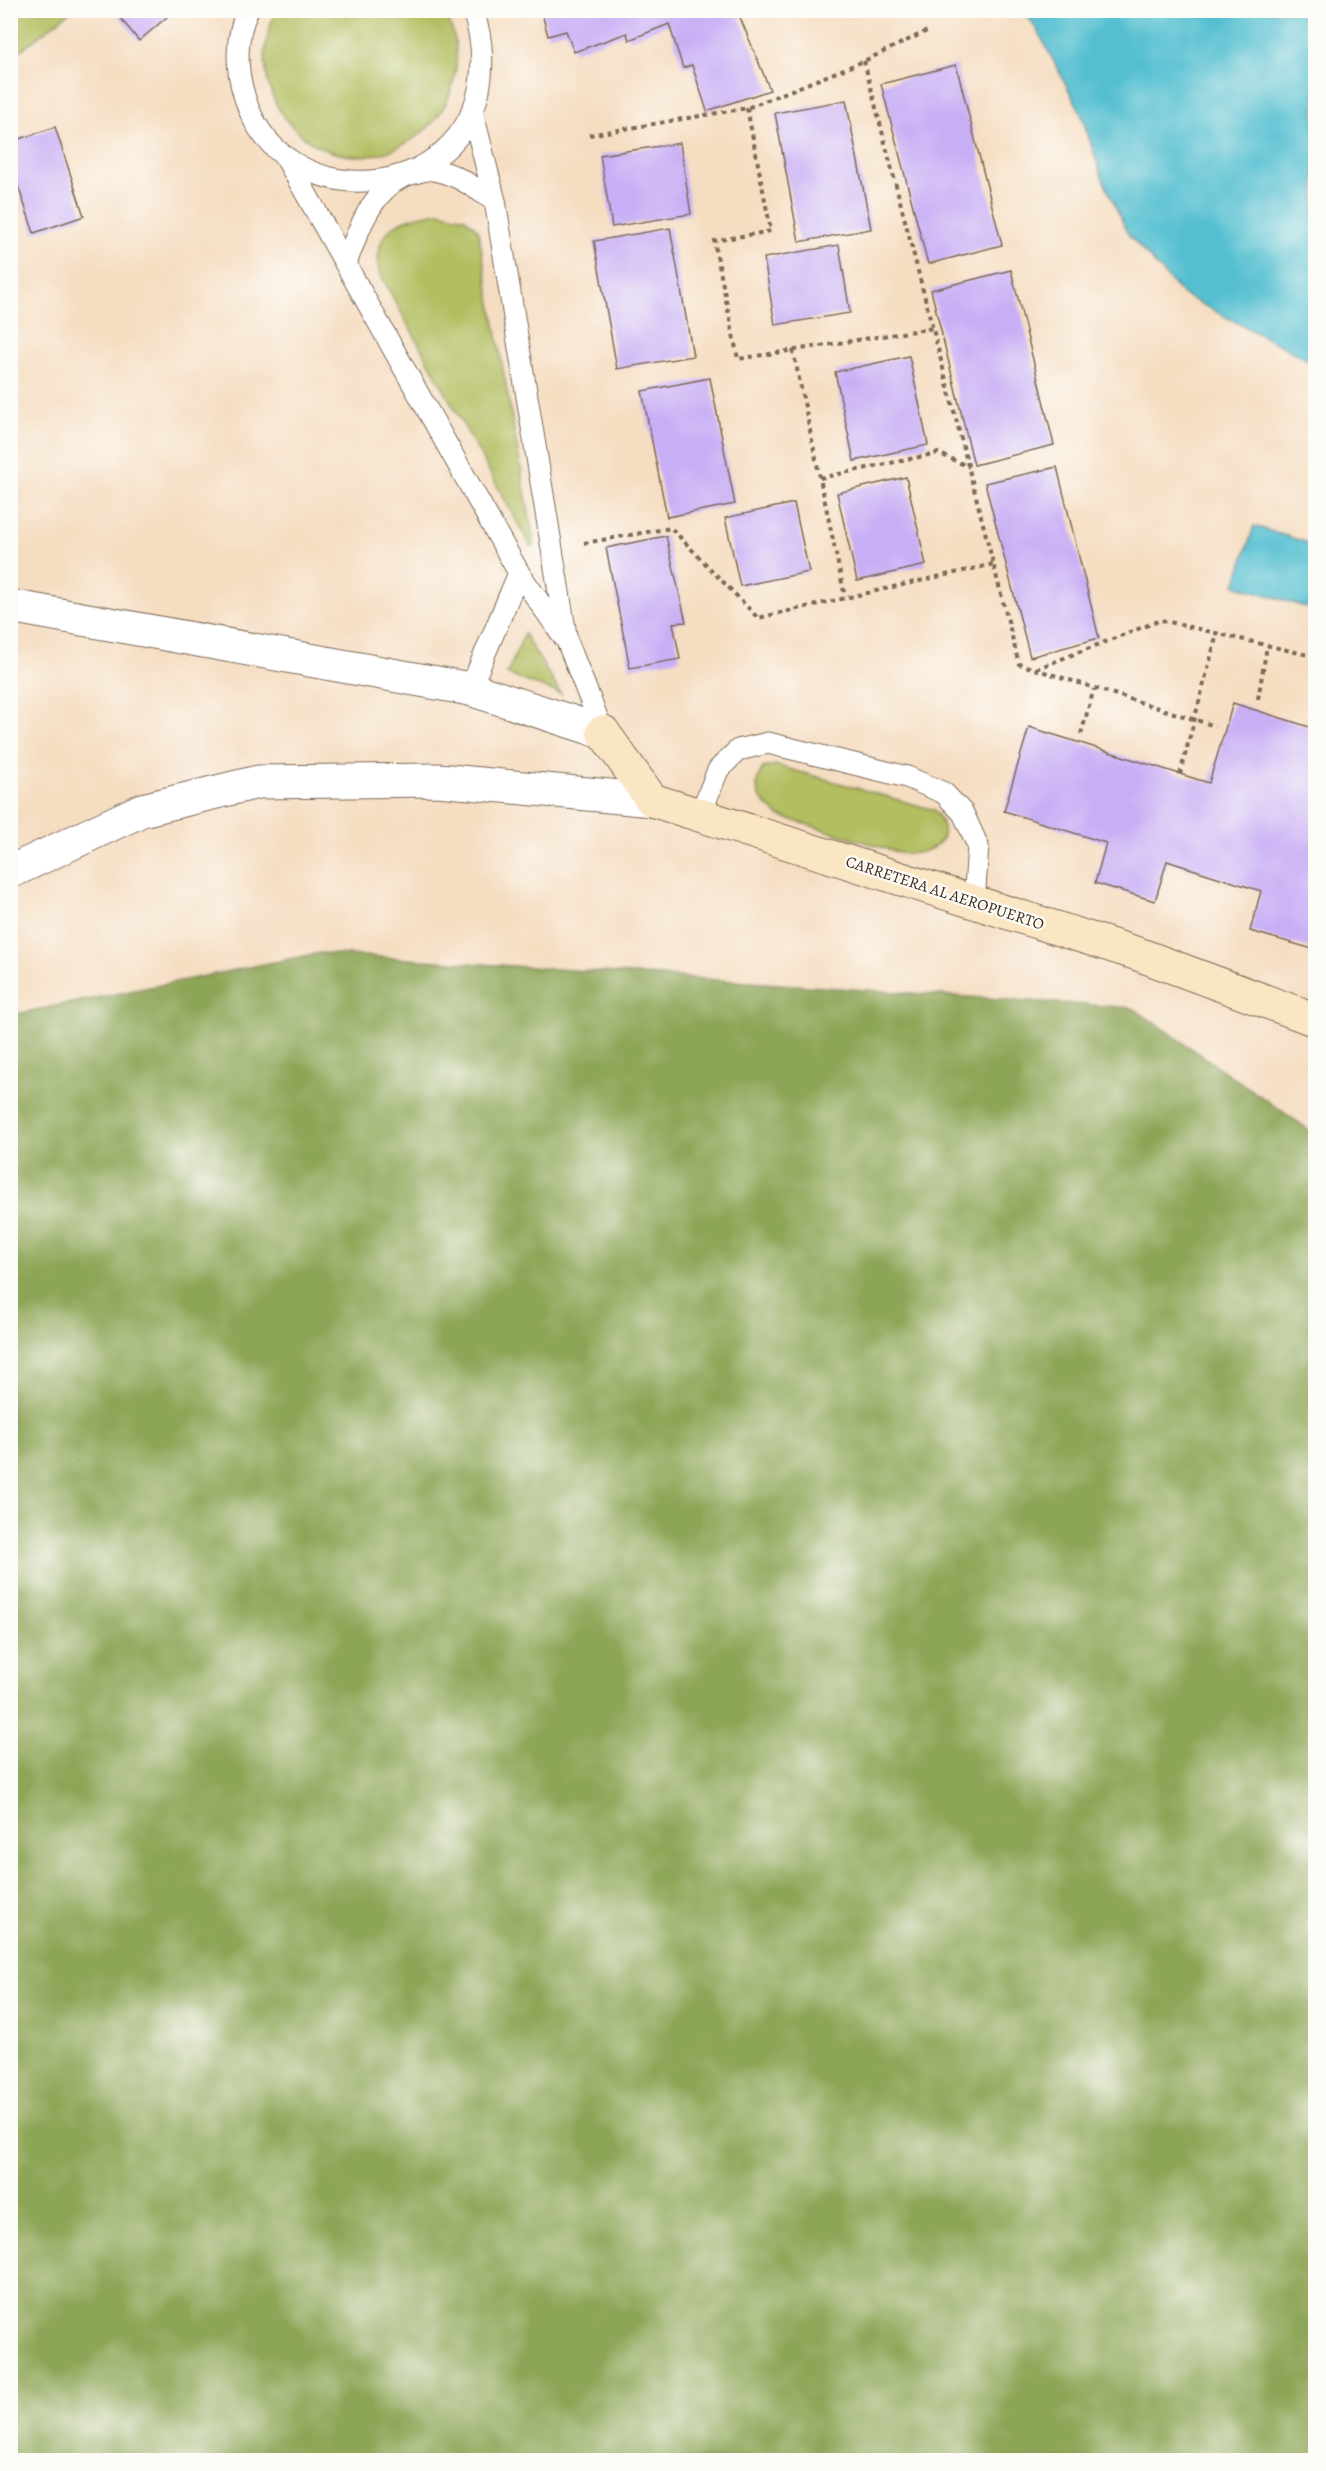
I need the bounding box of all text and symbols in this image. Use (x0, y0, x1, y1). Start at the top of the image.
street label: CARRETERA AL AEROPUERTO (843, 850, 1047, 936)

